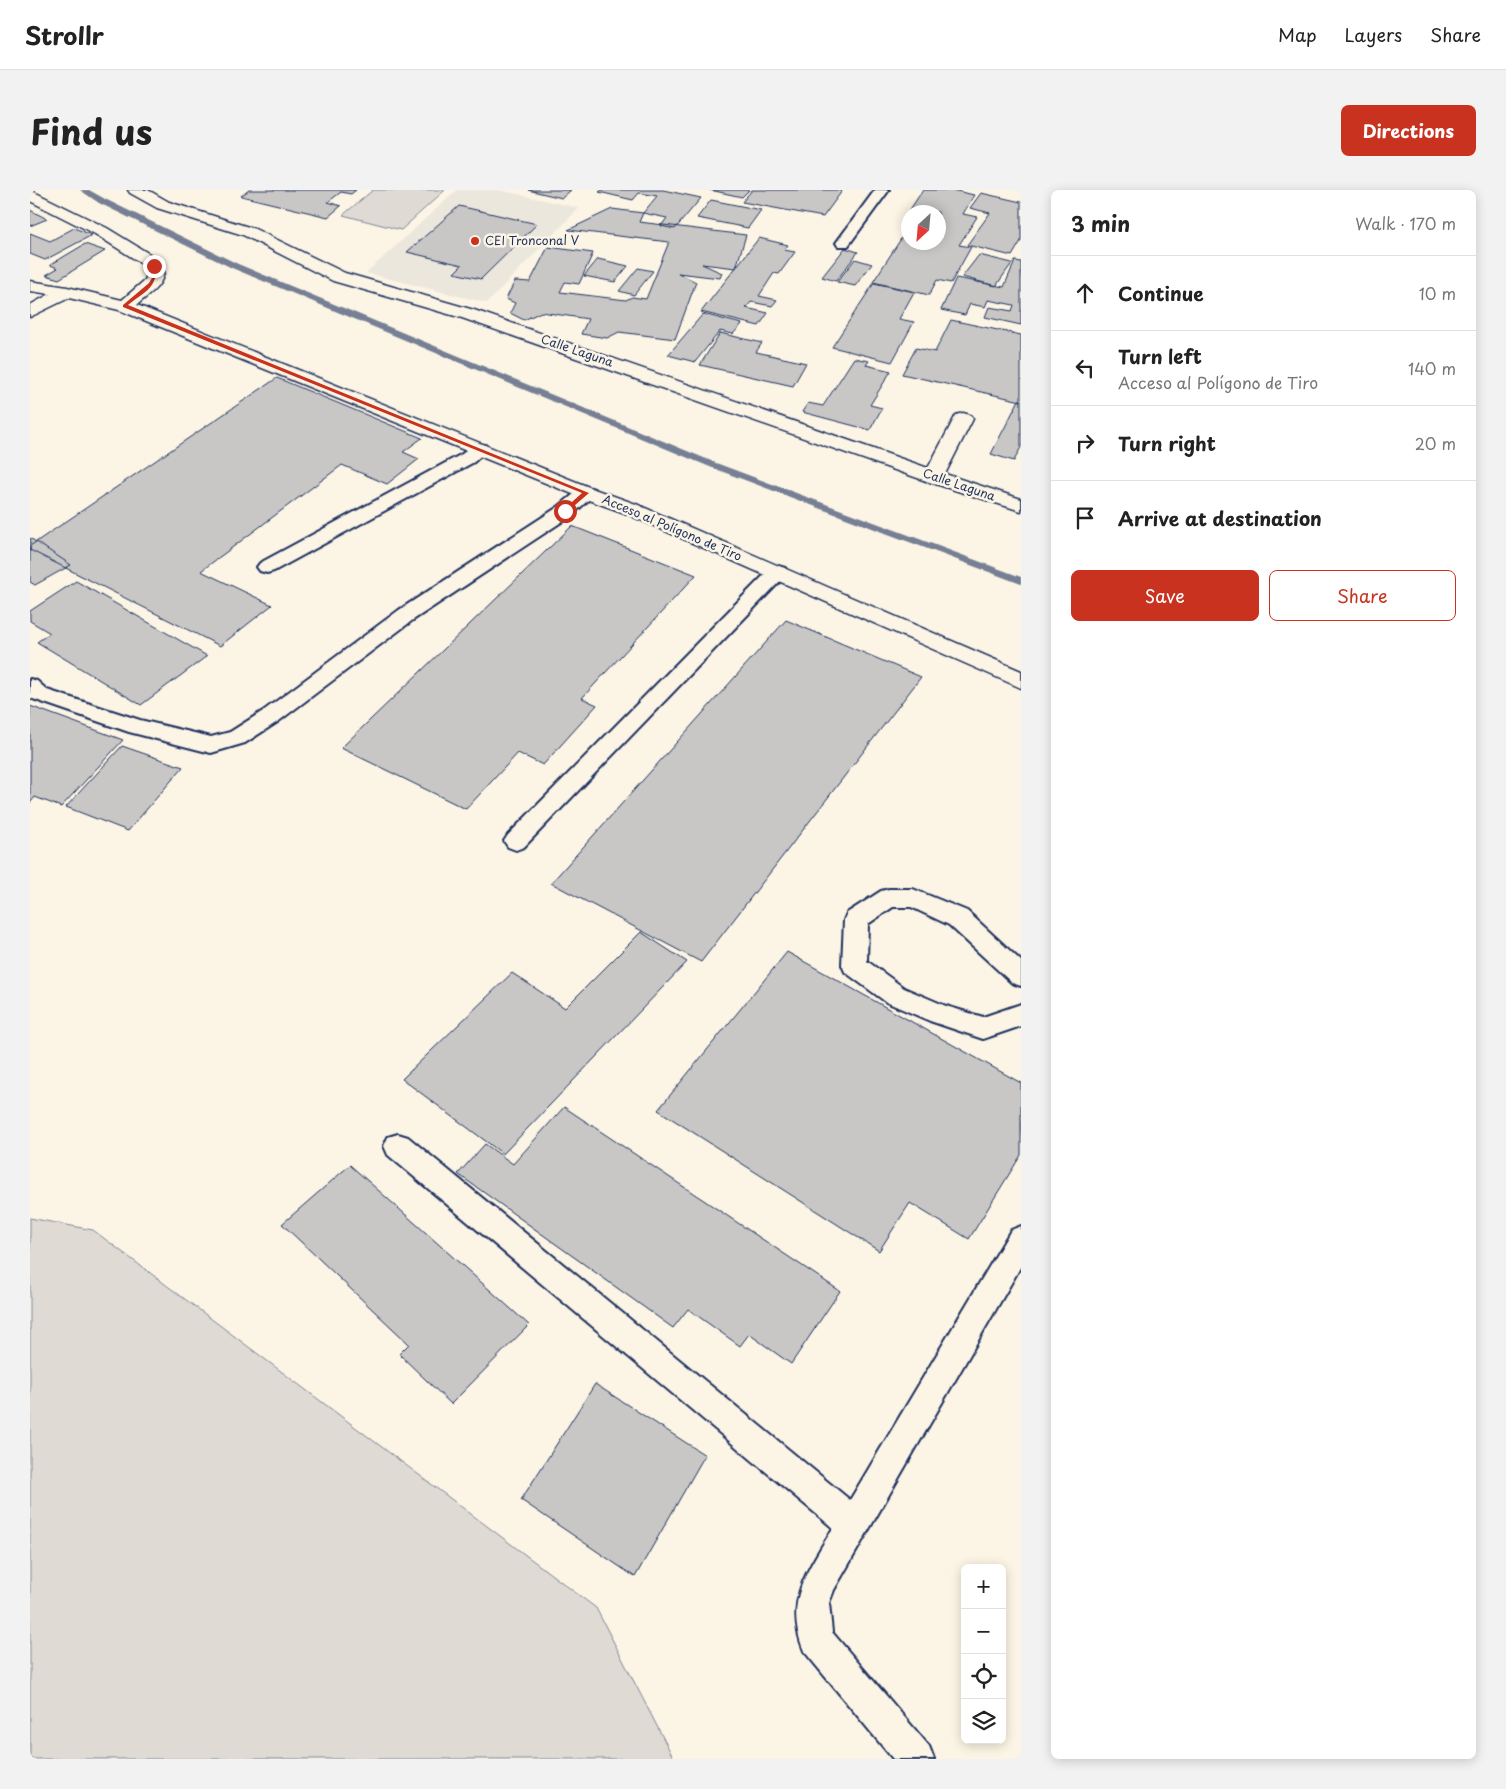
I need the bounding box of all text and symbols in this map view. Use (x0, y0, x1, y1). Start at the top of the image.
text: Strollr (25, 17, 104, 53)
text: Map (1278, 21, 1317, 48)
text: Layers (1345, 21, 1402, 48)
text: Share (1430, 21, 1481, 48)
text: Find us (30, 104, 152, 157)
button: Directions (1341, 105, 1476, 156)
north arrow (901, 205, 946, 250)
text: 3 min (1071, 207, 1130, 239)
text: Walk · 170 m (1355, 211, 1456, 235)
place label: CEI Tronconal V (485, 231, 580, 249)
marker: CEI Tronconal V (469, 235, 481, 247)
route end (143, 255, 166, 278)
icon: ahead (1071, 279, 1099, 307)
text: Continue (1118, 279, 1204, 307)
text: 10 m (1419, 281, 1456, 305)
street label: Calle Laguna (539, 329, 616, 371)
text: Turn left (1118, 342, 1202, 370)
icon: left (1071, 354, 1099, 382)
text: 140 m (1408, 356, 1456, 380)
text: Acceso al Polígono de Tiro (1118, 370, 1318, 394)
icon: right (1071, 429, 1099, 457)
text: Turn right (1118, 429, 1216, 457)
text: 20 m (1415, 431, 1456, 455)
street label: Calle Laguna (921, 463, 998, 505)
street label: Acceso al Polígono de Tiro (600, 489, 745, 565)
route start (554, 500, 577, 523)
icon: arrive (1071, 504, 1099, 532)
text: Arrive at destination (1118, 504, 1322, 532)
button: Save (1071, 570, 1259, 621)
button: Share (1269, 570, 1456, 621)
map controls (961, 1564, 1006, 1744)
button: + (961, 1564, 1006, 1609)
button: − (961, 1609, 1006, 1654)
button: locate (961, 1654, 1006, 1699)
button: layers (961, 1699, 1006, 1744)

